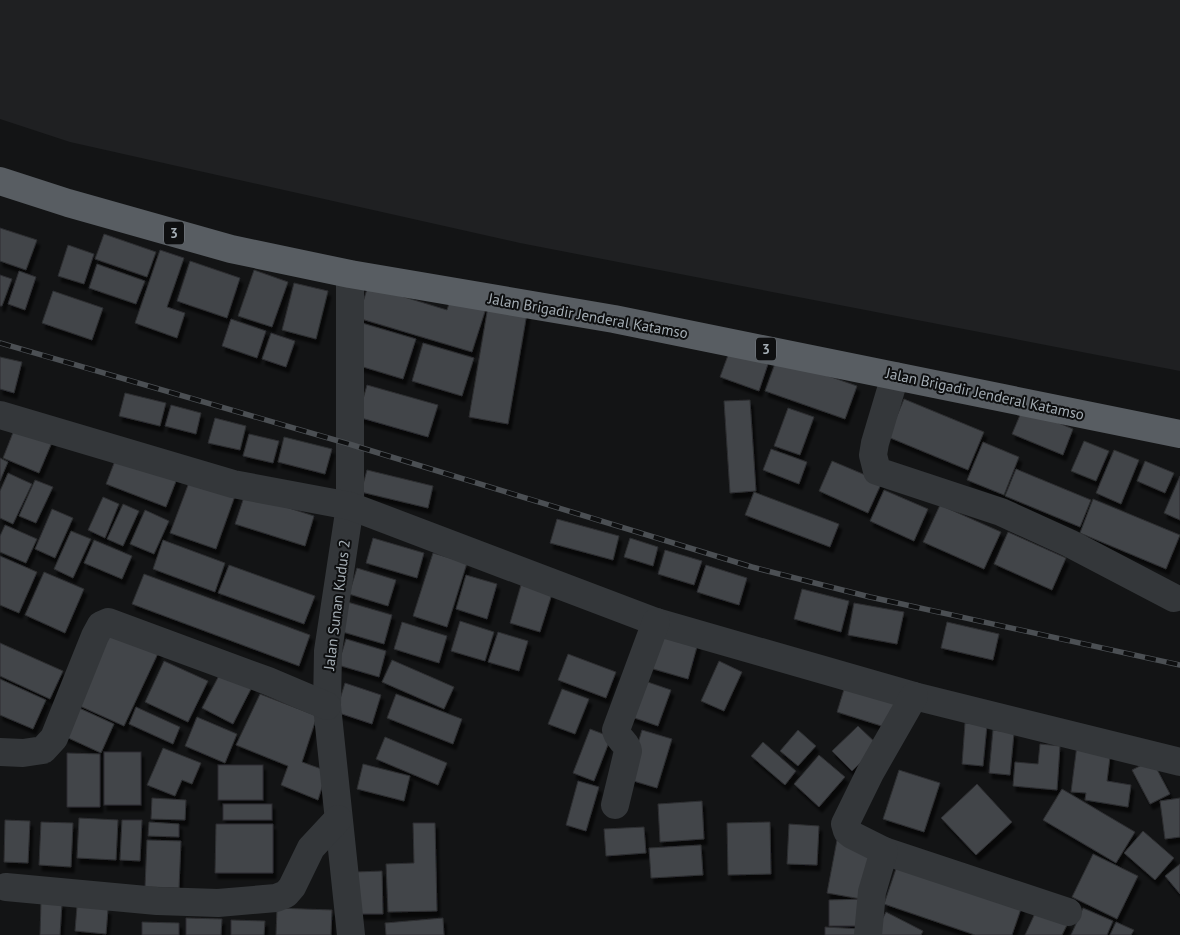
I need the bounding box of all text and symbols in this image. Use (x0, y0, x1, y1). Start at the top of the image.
road number: 3 (164, 222, 184, 244)
street label: Jalan Brigadir Jenderal Katamso (486, 288, 689, 342)
road number: 3 (756, 338, 776, 360)
street label: Jalan Brigadir Jenderal Katamso (883, 363, 1086, 424)
street label: Jalan Sunan Kudus 2 (319, 539, 354, 672)

